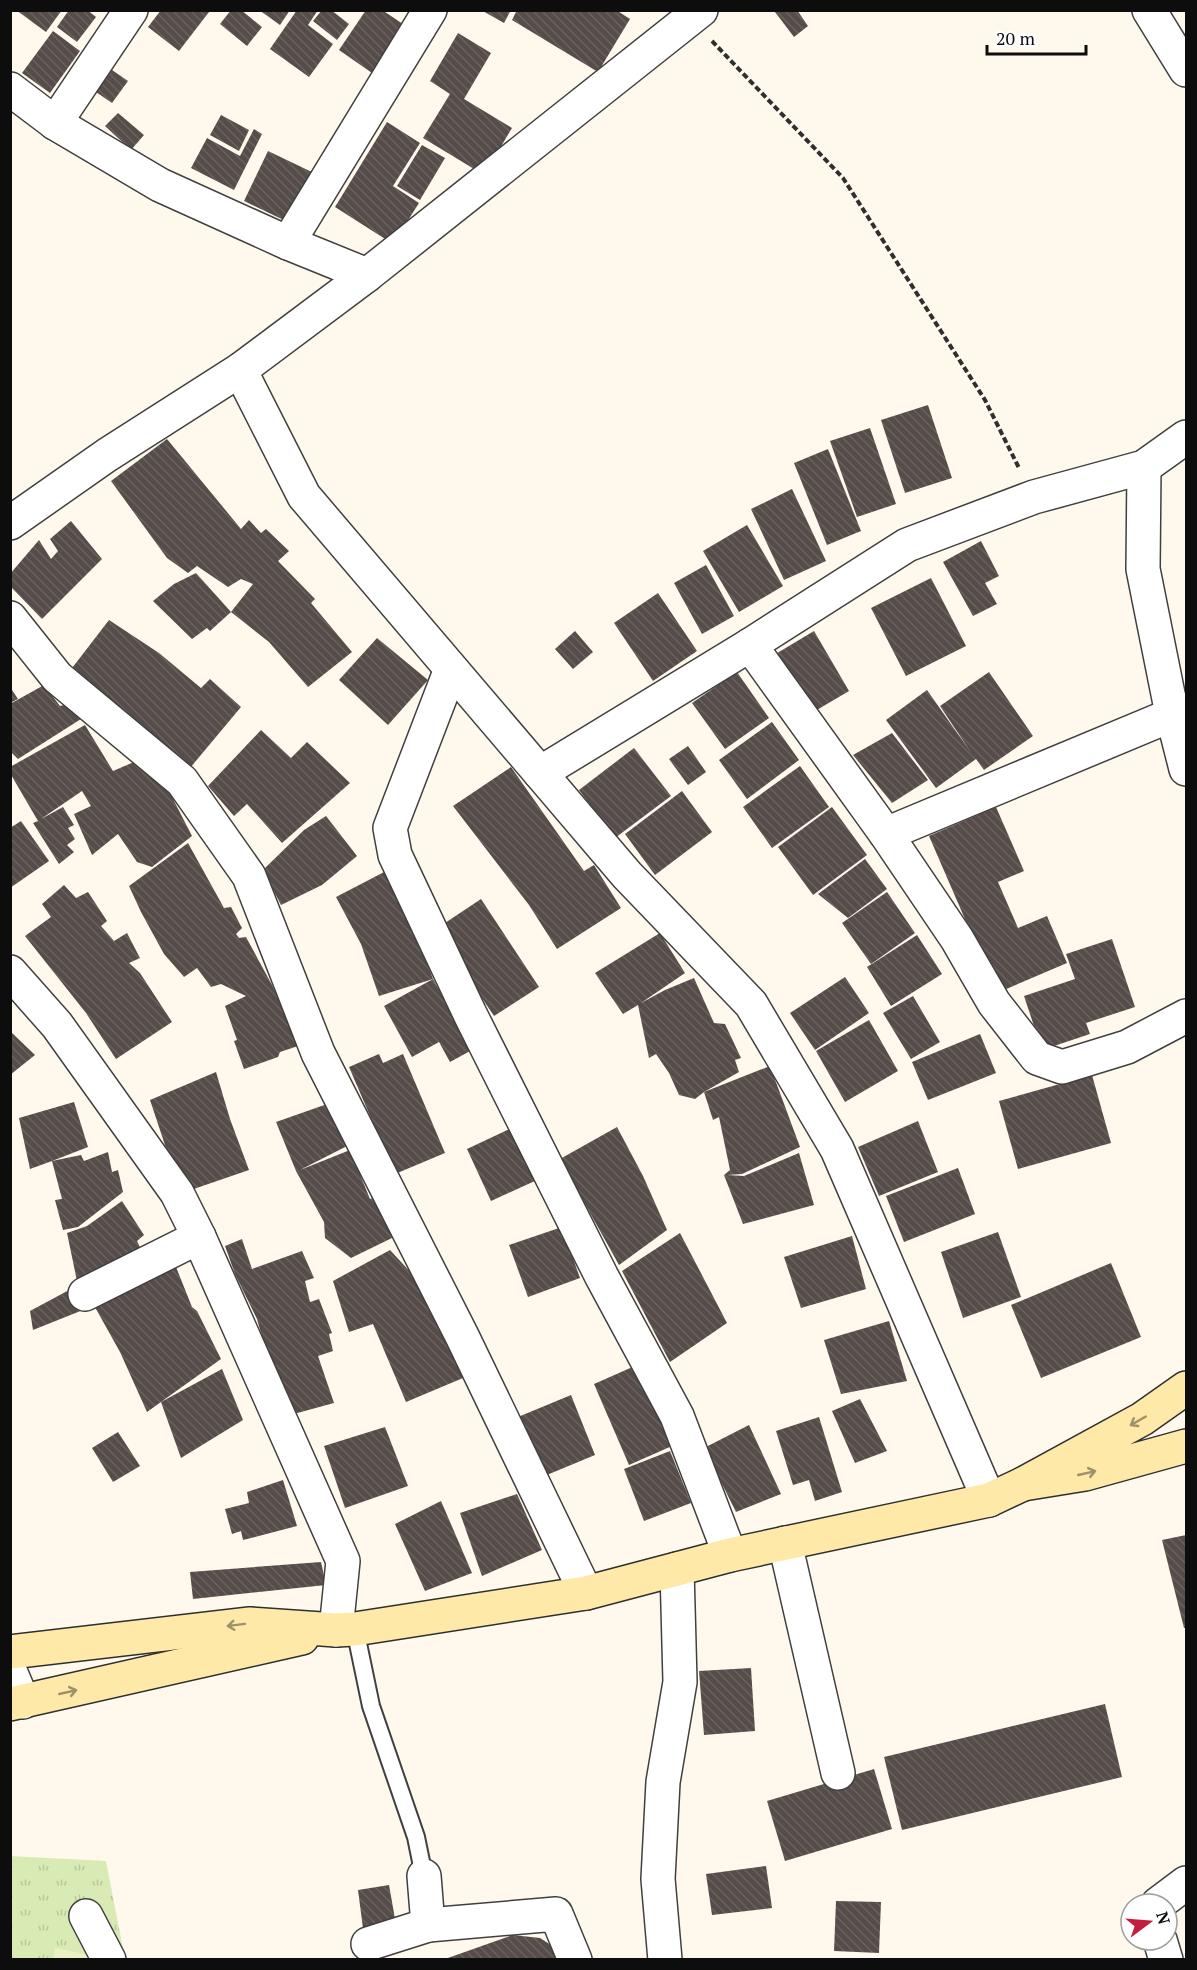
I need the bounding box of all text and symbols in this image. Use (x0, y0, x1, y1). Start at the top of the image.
scale bar (987, 18, 1086, 56)
text: 20 m (996, 26, 1036, 50)
one-way arrow (1130, 1415, 1147, 1427)
one-way arrow (1077, 1467, 1096, 1479)
one-way arrow (226, 1620, 246, 1631)
one-way arrow (58, 1685, 77, 1697)
north arrow (1119, 1892, 1179, 1952)
text: N (1151, 1909, 1176, 1927)

